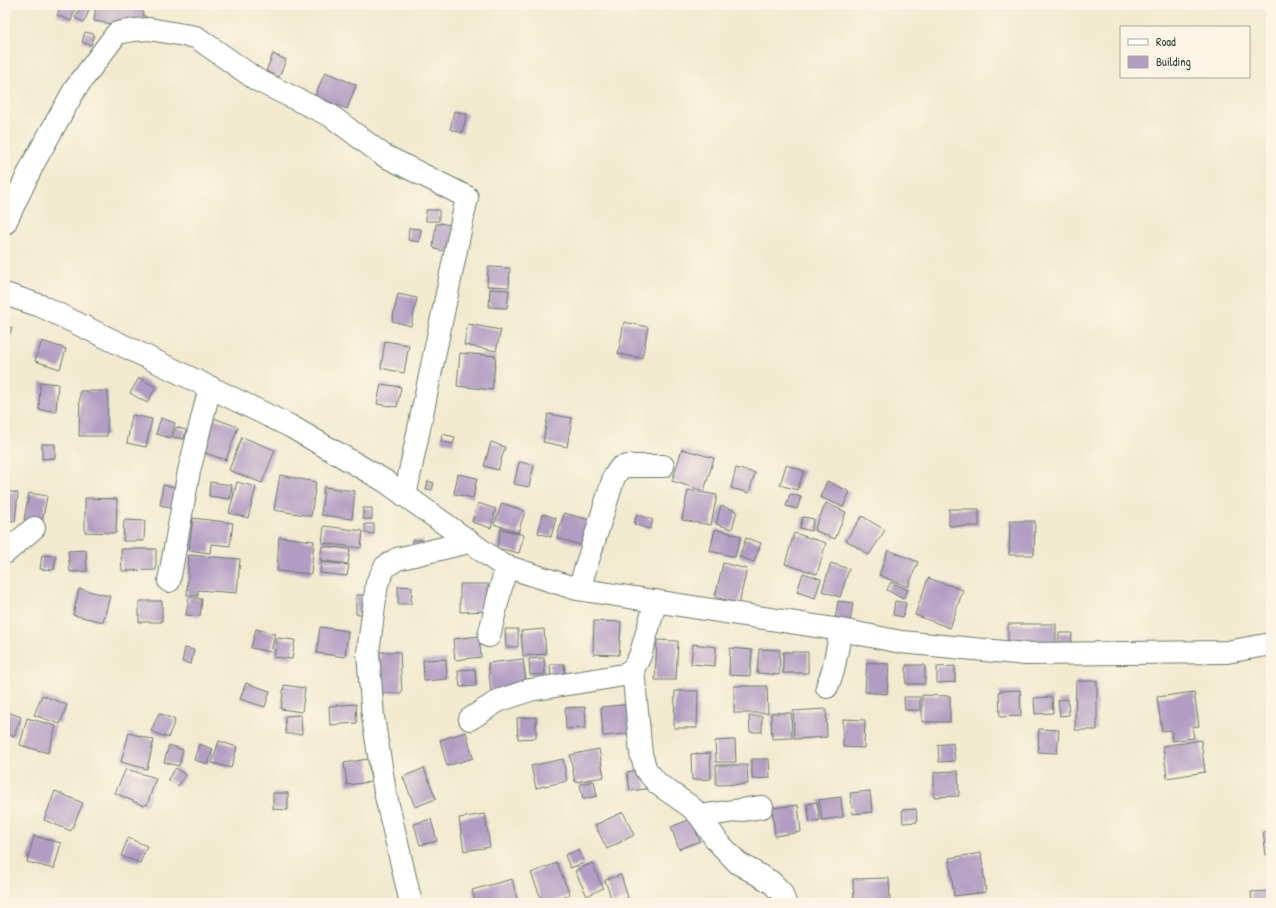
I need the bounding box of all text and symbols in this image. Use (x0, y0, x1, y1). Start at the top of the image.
legend (1120, 26, 1250, 78)
text: Road (1156, 33, 1176, 50)
text: Building (1156, 53, 1191, 70)

